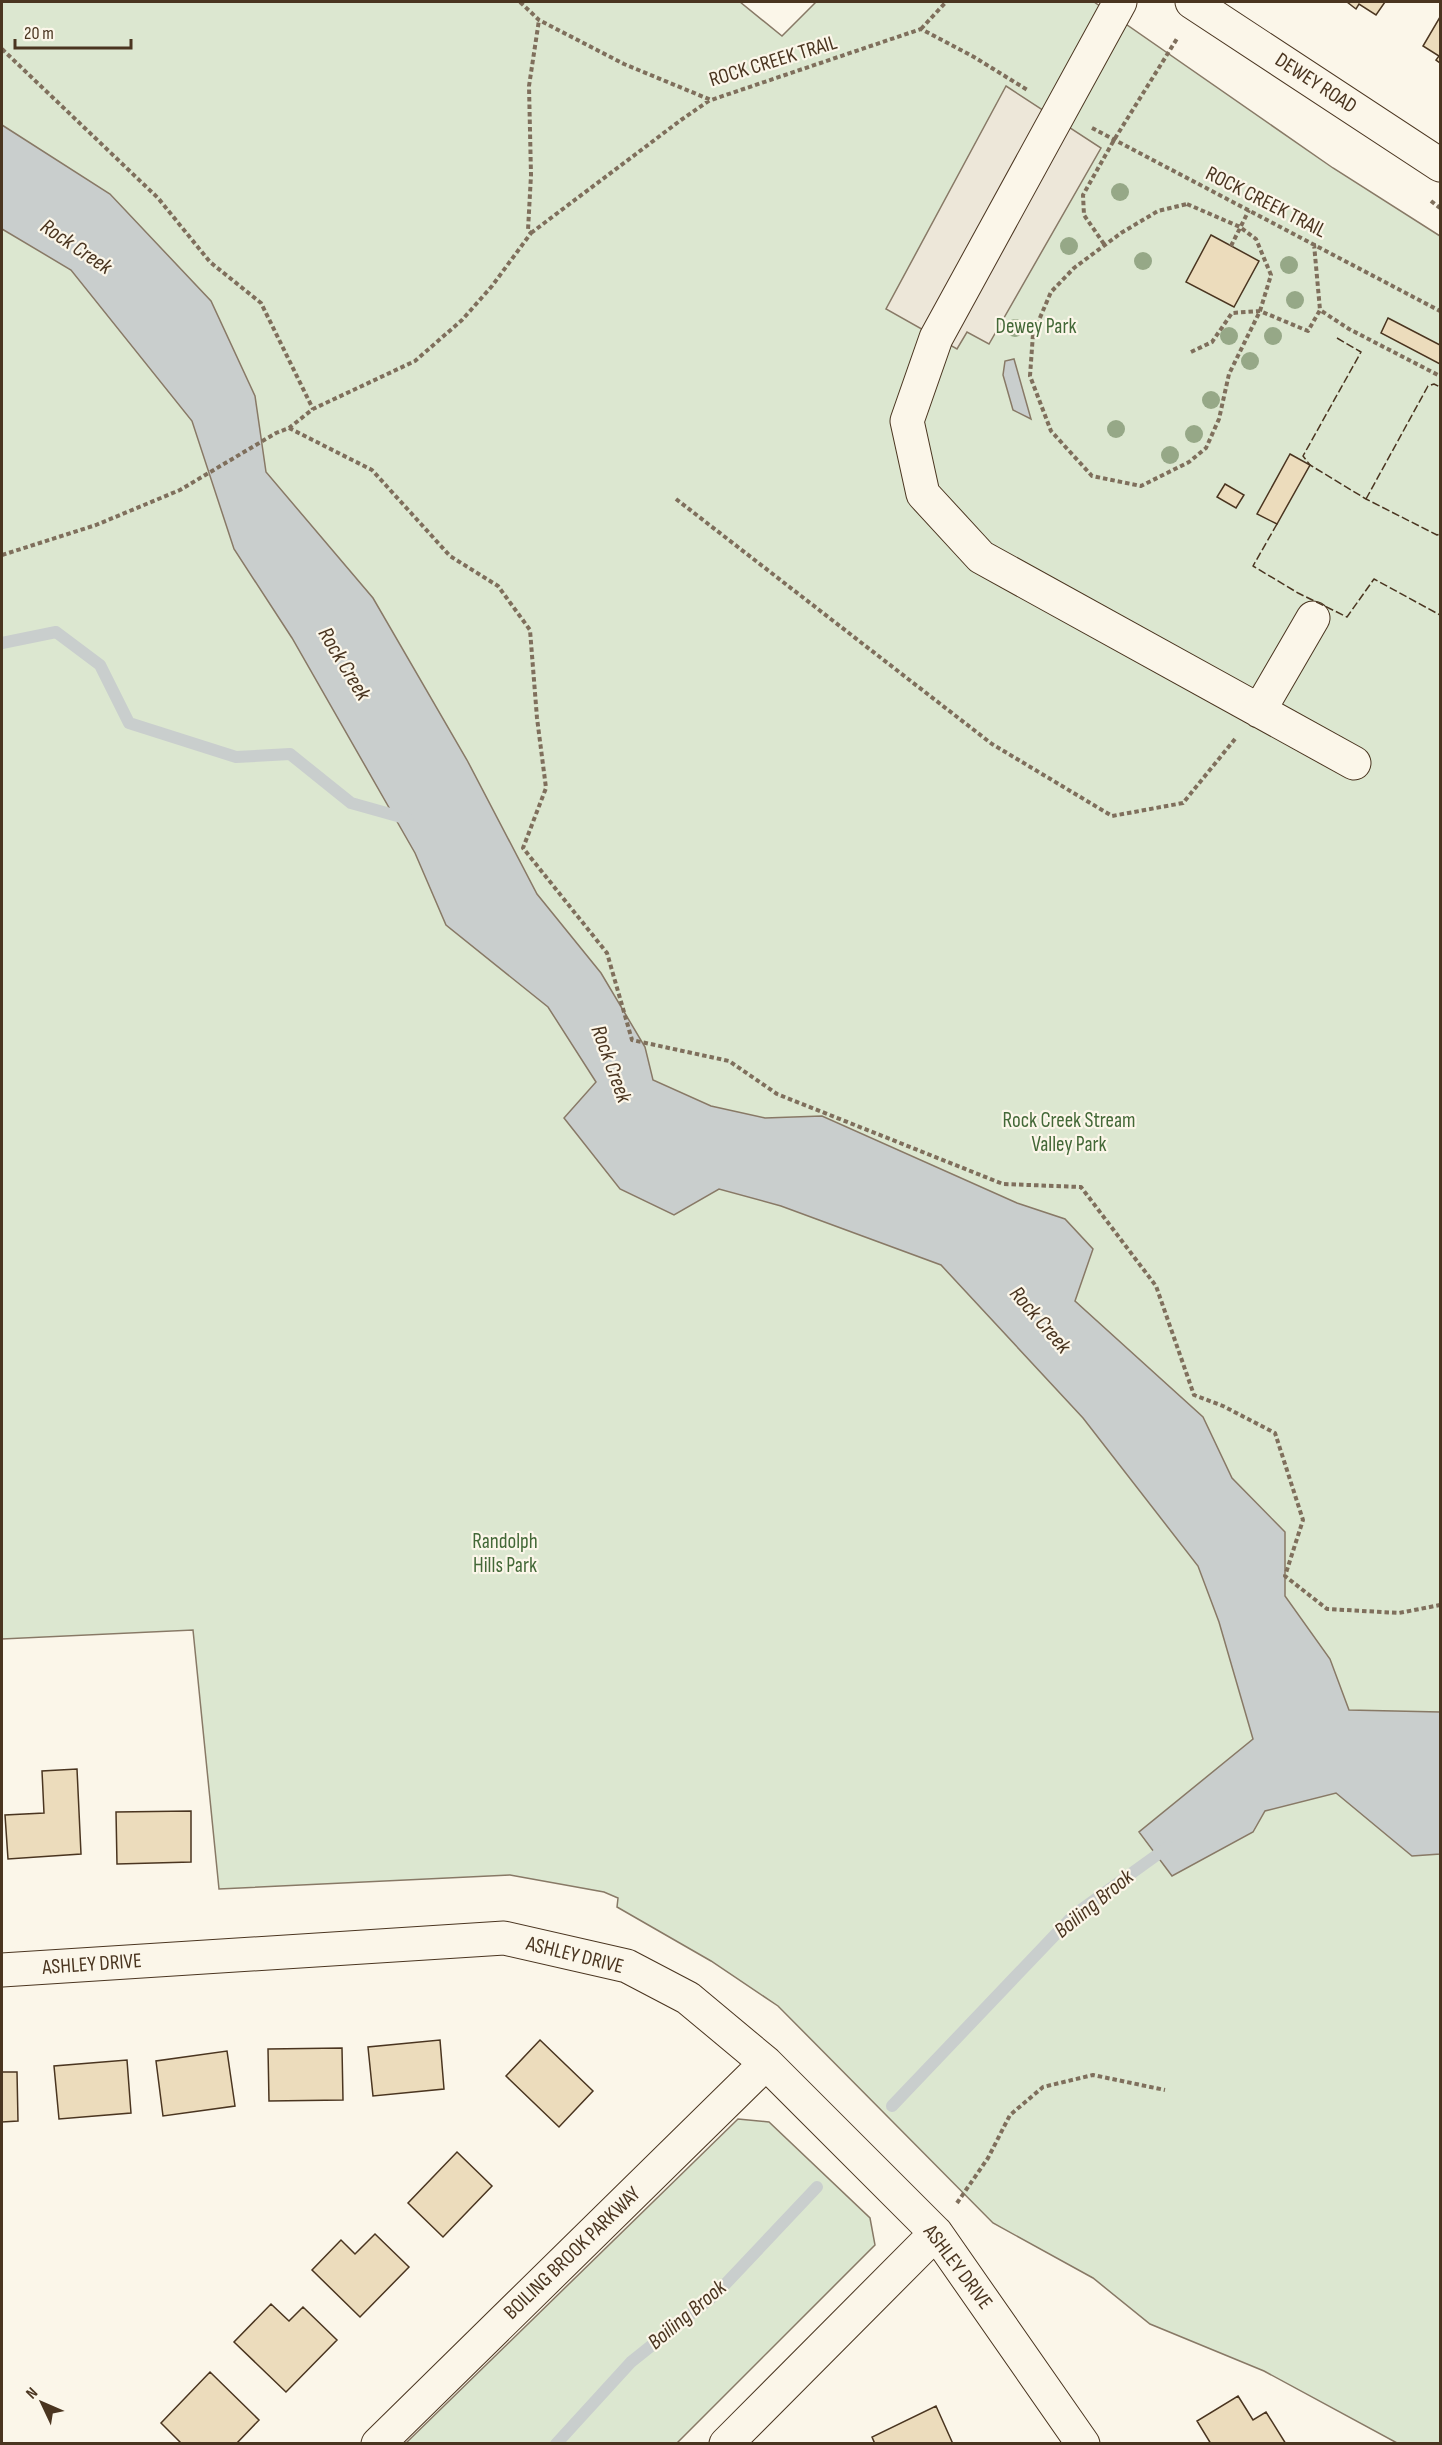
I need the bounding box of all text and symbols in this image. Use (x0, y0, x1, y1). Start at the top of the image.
scale bar (15, 12, 130, 50)
text: 20 m (24, 23, 54, 44)
street label: ROCK CREEK TRAIL (706, 30, 840, 92)
street label: DEWEY ROAD (1270, 47, 1362, 119)
street label: ROCK CREEK TRAIL (1201, 161, 1331, 243)
water label: Rock Creek (35, 213, 118, 281)
park label: Dewey Park (996, 314, 1076, 339)
water label: Rock Creek (312, 623, 377, 706)
water label: Rock Creek (585, 1022, 638, 1107)
park label: Rock Creek Stream Valley Park (1002, 1108, 1136, 1157)
water label: Rock Creek (1003, 1281, 1077, 1360)
park label: Randolph Hills Park (472, 1529, 538, 1578)
water label: Boiling Brook (1049, 1863, 1140, 1944)
street label: ASHLEY DRIVE (523, 1931, 626, 1979)
street label: ASHLEY DRIVE (40, 1948, 143, 1980)
street label: BOILING BROOK PARKWAY (499, 2181, 646, 2324)
street label: ASHLEY DRIVE (917, 2219, 998, 2314)
water label: Boiling Brook (642, 2274, 732, 2356)
north arrow (12, 2373, 72, 2433)
text: N (22, 2384, 42, 2403)

